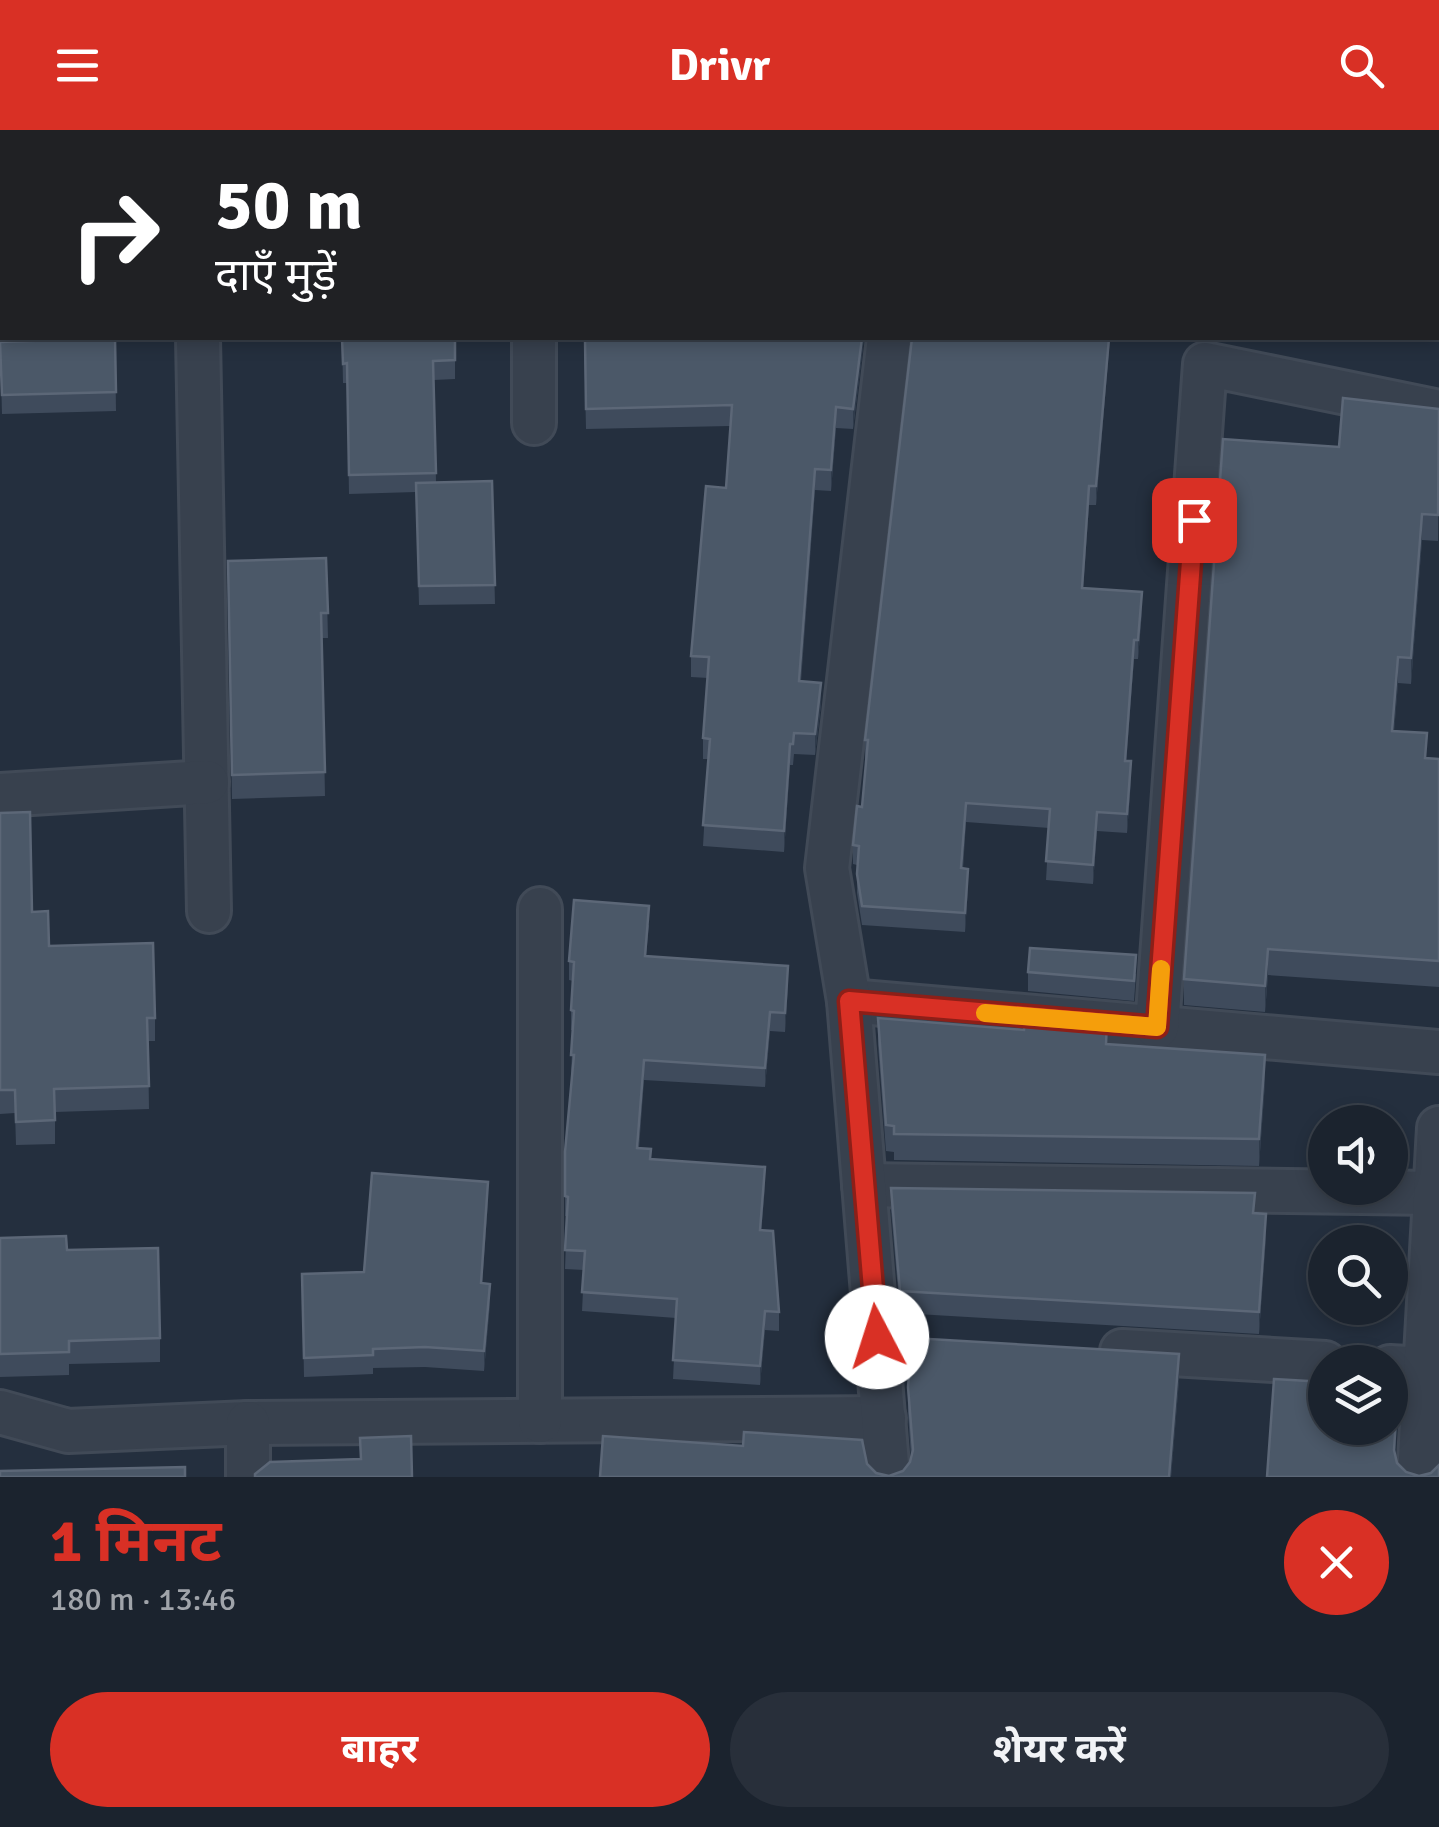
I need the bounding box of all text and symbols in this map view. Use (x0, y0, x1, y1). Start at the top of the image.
icon: menu (50, 38, 105, 93)
text: Drivr (669, 38, 770, 93)
icon: search (1334, 38, 1389, 93)
text: 50 m (215, 162, 363, 248)
icon: right (50, 170, 180, 300)
text: दाएँ मुड़ें (215, 248, 336, 303)
pin (1152, 478, 1237, 563)
icon: arrive (1167, 493, 1222, 548)
map controls (1308, 1105, 1408, 1445)
button: sound (1308, 1105, 1408, 1205)
button: search (1308, 1225, 1408, 1325)
position arrow (825, 1285, 929, 1389)
button: layers (1308, 1345, 1408, 1445)
text: 1 मिनट (50, 1505, 222, 1579)
button: close (1284, 1510, 1389, 1615)
text: 180 m · 13:46 (50, 1580, 236, 1619)
button: बाहर (50, 1692, 710, 1807)
button: शेयर करें (730, 1692, 1389, 1807)

